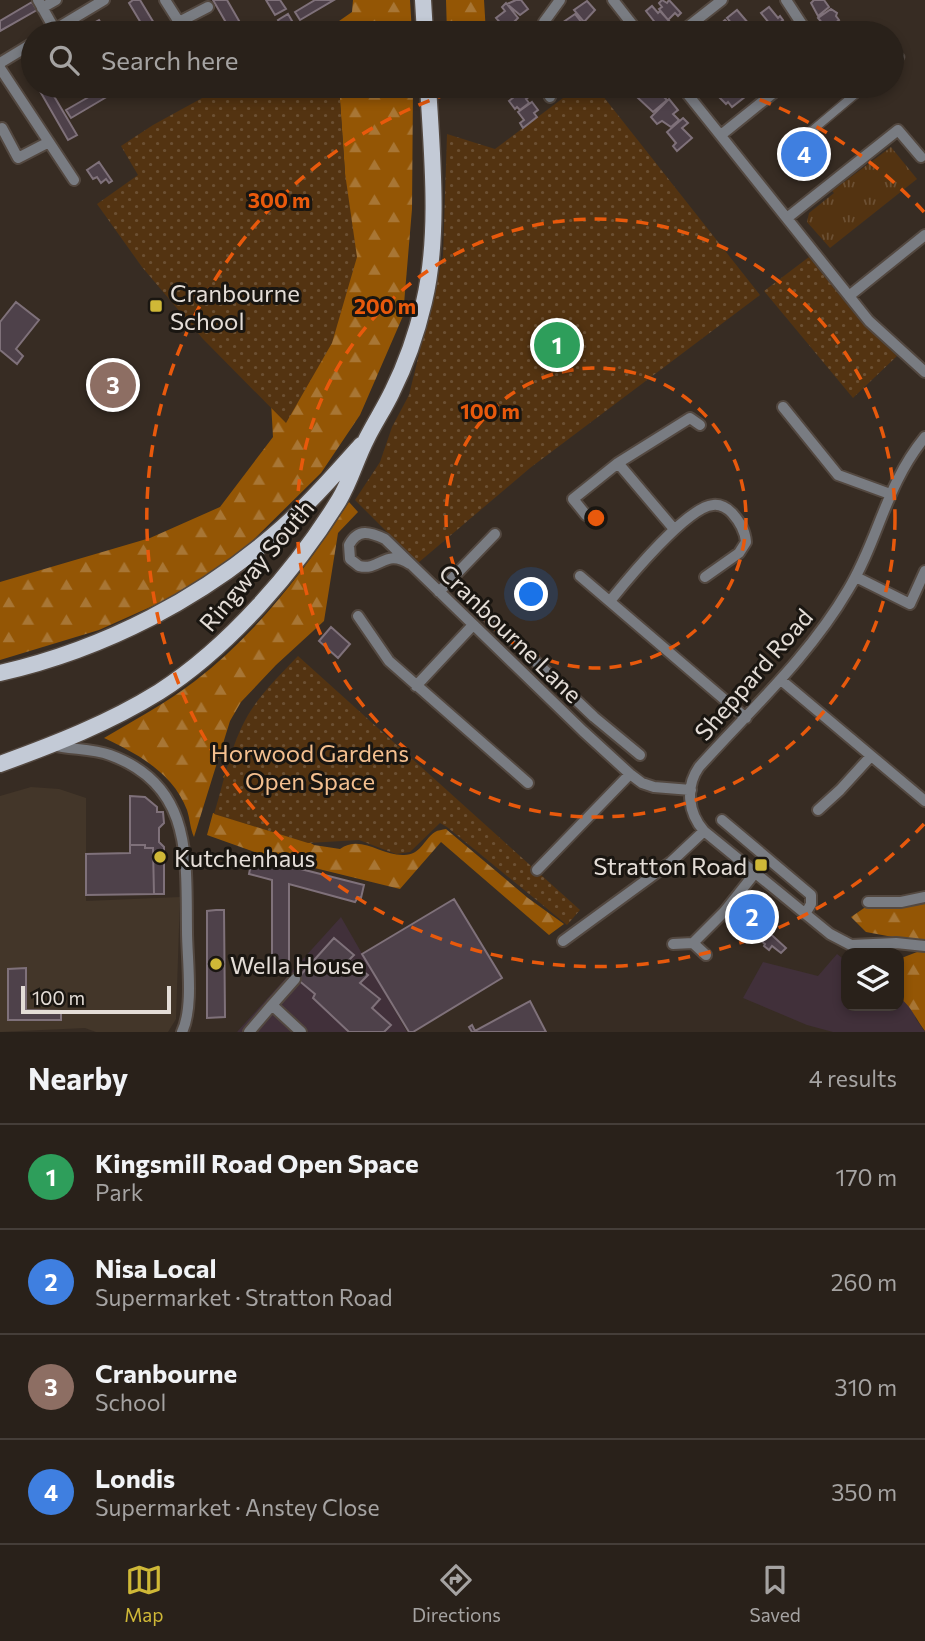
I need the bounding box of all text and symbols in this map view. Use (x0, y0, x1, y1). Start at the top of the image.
search box (21, 21, 904, 98)
icon: search (45, 41, 83, 79)
text: Search here (101, 44, 239, 75)
pin: 4 (781, 128, 827, 180)
text: 300 m (248, 187, 310, 212)
place label: Cranbourne School (170, 278, 300, 335)
text: 200 m (354, 293, 416, 318)
marker: Cranbourne School (148, 298, 164, 314)
pin: 1 (534, 319, 580, 371)
pin: 3 (90, 359, 136, 411)
text: 100 m (460, 398, 520, 423)
street label: Ringway South (193, 493, 319, 637)
centre of rings (584, 506, 608, 530)
street label: Cranbourne Lane (434, 557, 588, 709)
your location (514, 577, 548, 611)
street label: Sheppard Road (688, 602, 818, 746)
park label: Horwood Gardens Open Space (211, 738, 409, 795)
place label: Kutchenhaus (174, 843, 316, 872)
marker: Kutchenhaus (152, 849, 168, 865)
place label: Stratton Road (593, 851, 747, 880)
marker: Stratton Road (753, 857, 769, 873)
pin: 2 (729, 891, 775, 943)
map controls (841, 948, 904, 1011)
button: layers (841, 948, 904, 1011)
place label: Wella House (230, 950, 364, 979)
marker: Wella House (208, 956, 224, 972)
scale bar (21, 983, 172, 1015)
text: 100 m (32, 986, 85, 1009)
text: Nearby (28, 1059, 128, 1096)
text: 4 results (809, 1064, 897, 1092)
text: Kingsmill Road Open Space (95, 1147, 419, 1178)
text: 1 (46, 1163, 56, 1191)
text: 170 m (836, 1163, 897, 1191)
text: Park (95, 1178, 143, 1206)
text: Nisa Local (95, 1252, 217, 1283)
text: 2 (44, 1268, 58, 1296)
text: 260 m (831, 1268, 897, 1296)
text: Supermarket · Stratton Road (95, 1283, 393, 1311)
text: Cranbourne (95, 1357, 237, 1388)
text: 3 (44, 1373, 58, 1401)
text: 310 m (835, 1373, 897, 1401)
text: School (95, 1388, 166, 1416)
text: Londis (95, 1462, 175, 1493)
text: 4 (44, 1478, 58, 1506)
text: 350 m (831, 1478, 897, 1506)
text: Supermarket · Anstey Close (95, 1493, 380, 1521)
tab: Map (124, 1561, 163, 1626)
tab: Directions (412, 1561, 501, 1626)
tab: Saved (749, 1561, 801, 1626)

